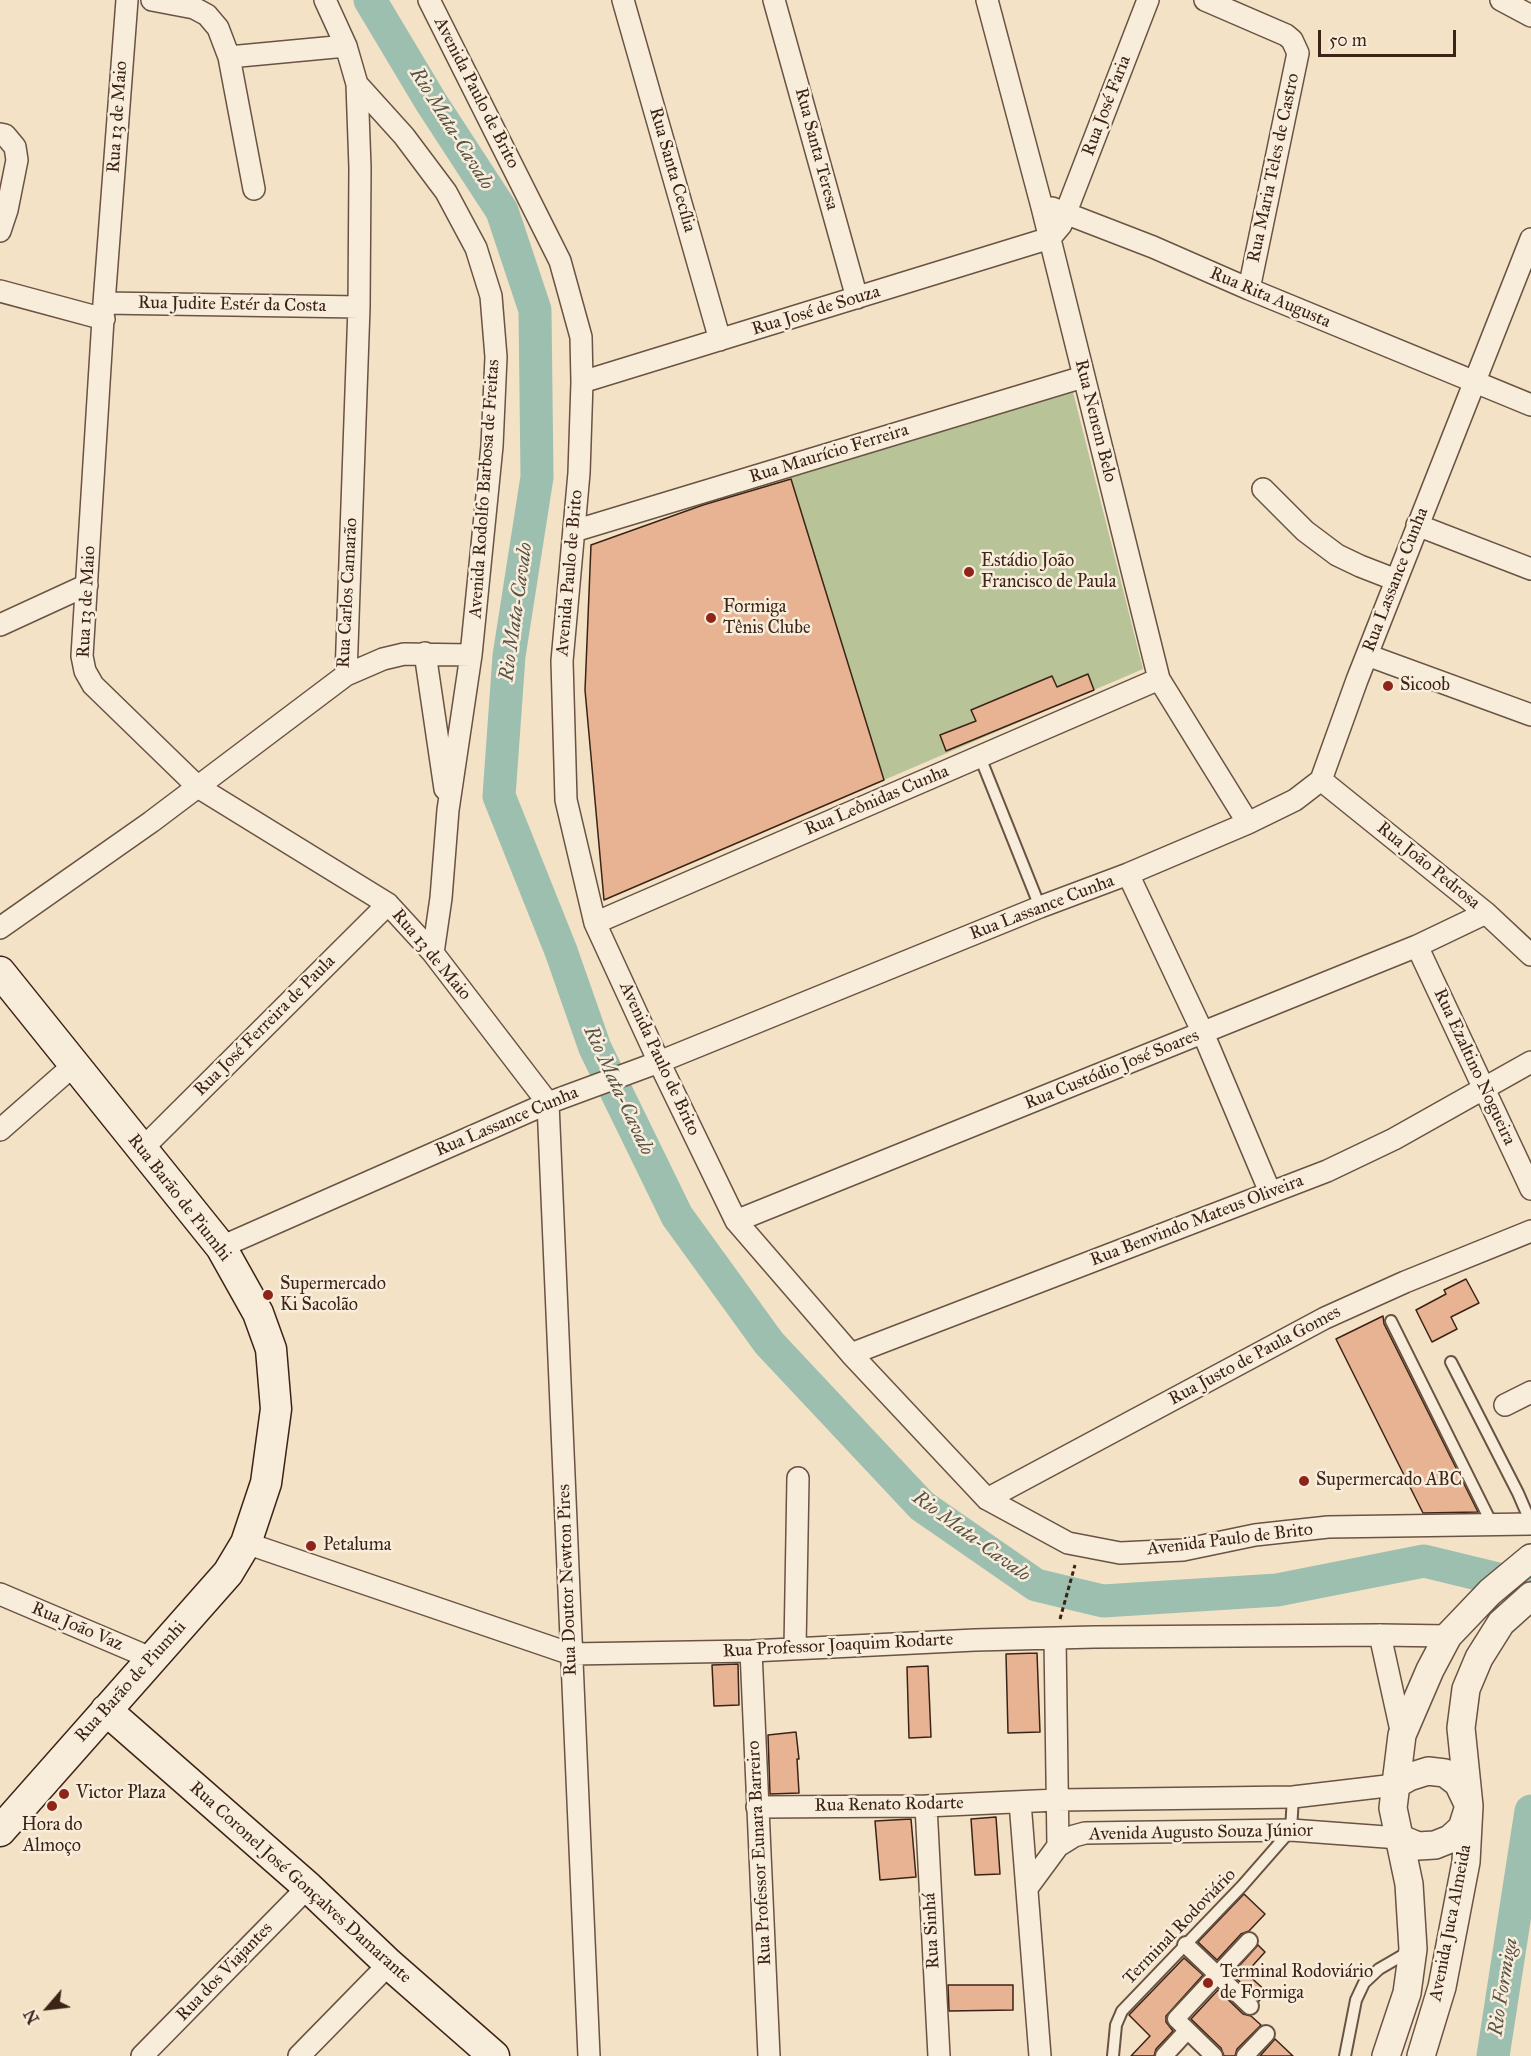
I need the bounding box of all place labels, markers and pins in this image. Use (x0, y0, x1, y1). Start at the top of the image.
place label: Estádio João Francisco de Paula (981, 551, 1116, 594)
marker: Estádio João Francisco de Paula (962, 565, 976, 579)
place label: Formiga Tênis Clube (723, 597, 810, 640)
marker: Formiga Tênis Clube (704, 611, 718, 625)
place label: Sicoob (1400, 675, 1450, 697)
marker: Sicoob (1381, 679, 1395, 693)
place label: Supermercado Ki Sacolão (280, 1274, 386, 1316)
marker: Supermercado Ki Sacolão (261, 1288, 275, 1302)
place label: Supermercado ABC (1316, 1470, 1462, 1492)
marker: Supermercado ABC (1297, 1474, 1311, 1488)
place label: Petaluma (323, 1535, 391, 1557)
marker: Petaluma (304, 1539, 318, 1553)
place label: Victor Plaza (76, 1783, 166, 1805)
marker: Victor Plaza (57, 1787, 71, 1801)
marker: Hora do Almoço (45, 1799, 59, 1813)
place label: Hora do Almoço (22, 1815, 82, 1858)
place label: Terminal Rodoviário de Formiga (1220, 1962, 1373, 2004)
marker: Terminal Rodoviário de Formiga (1201, 1976, 1215, 1990)

